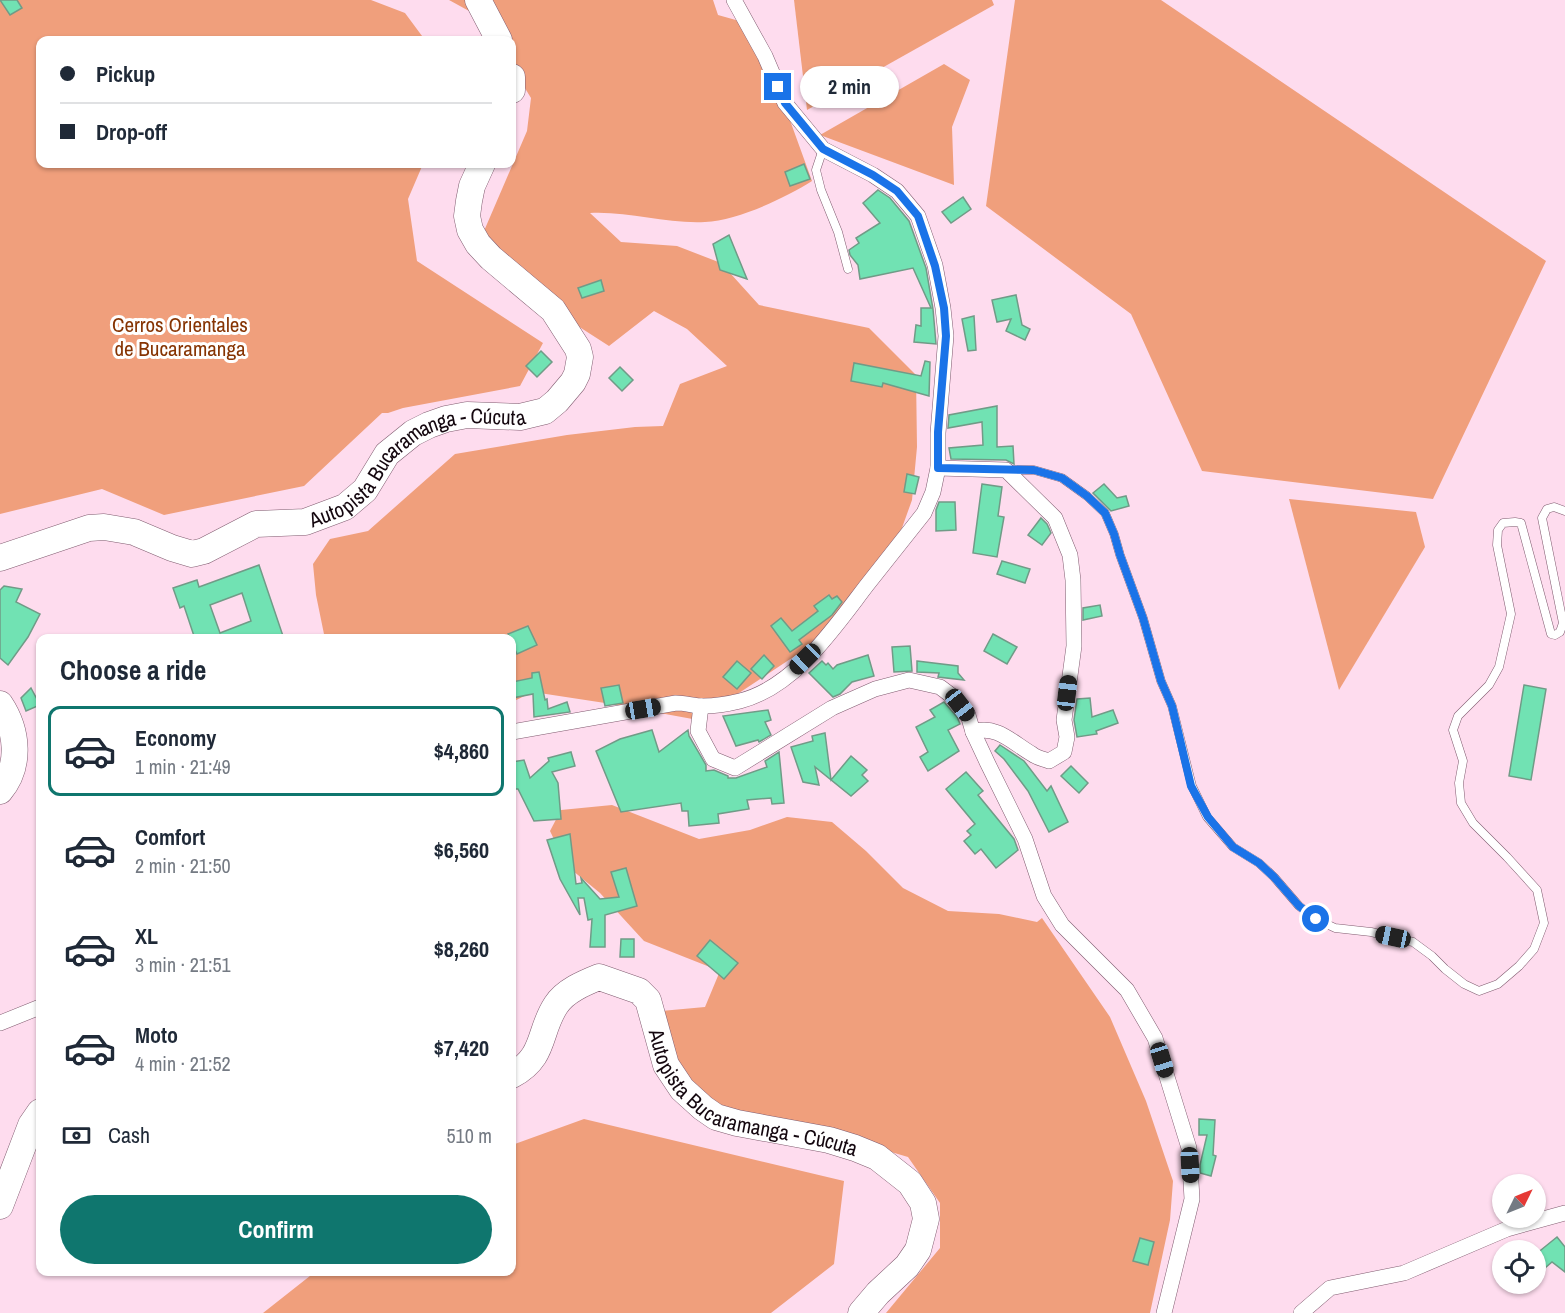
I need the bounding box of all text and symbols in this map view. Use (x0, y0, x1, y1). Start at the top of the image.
text: Pickup (96, 59, 155, 89)
callout: 2 min (799, 66, 898, 108)
route end (764, 73, 791, 100)
text: 2 min (828, 73, 871, 100)
text: Drop-off (96, 117, 167, 147)
park label: Cerros Orientales de Bucaramanga (112, 310, 248, 363)
street label: Autopista Bucaramanga - Cúcuta (304, 400, 529, 534)
car (786, 640, 824, 678)
text: Choose a ride (60, 652, 206, 688)
car (1056, 674, 1078, 712)
car (942, 685, 978, 725)
car (624, 697, 662, 721)
text: Economy (135, 723, 216, 753)
icon: car (63, 724, 117, 778)
text: $4,860 (434, 736, 489, 766)
text: 1 min · 21:49 (135, 753, 231, 780)
text: Comfort (135, 822, 205, 852)
icon: car (63, 823, 117, 877)
text: $6,560 (434, 835, 489, 865)
text: 2 min · 21:50 (135, 852, 231, 879)
route start (1302, 905, 1329, 932)
text: XL (135, 921, 158, 951)
icon: car (63, 922, 117, 976)
car (1374, 924, 1412, 950)
text: $8,260 (434, 934, 489, 964)
text: 3 min · 21:51 (135, 951, 231, 978)
text: Moto (135, 1020, 178, 1050)
icon: car (63, 1021, 117, 1075)
street label: Autopista Bucaramanga - Cúcuta (642, 1024, 862, 1163)
text: $7,420 (434, 1033, 489, 1063)
car (1148, 1040, 1176, 1080)
text: 4 min · 21:52 (135, 1050, 231, 1077)
icon: cash (60, 1119, 93, 1152)
text: Cash (108, 1120, 150, 1150)
text: 510 m (446, 1122, 492, 1149)
car (1180, 1147, 1200, 1183)
north arrow (1492, 1174, 1546, 1228)
map controls (1492, 1174, 1546, 1294)
button: Confirm (60, 1195, 492, 1264)
button: locate (1492, 1240, 1546, 1294)

